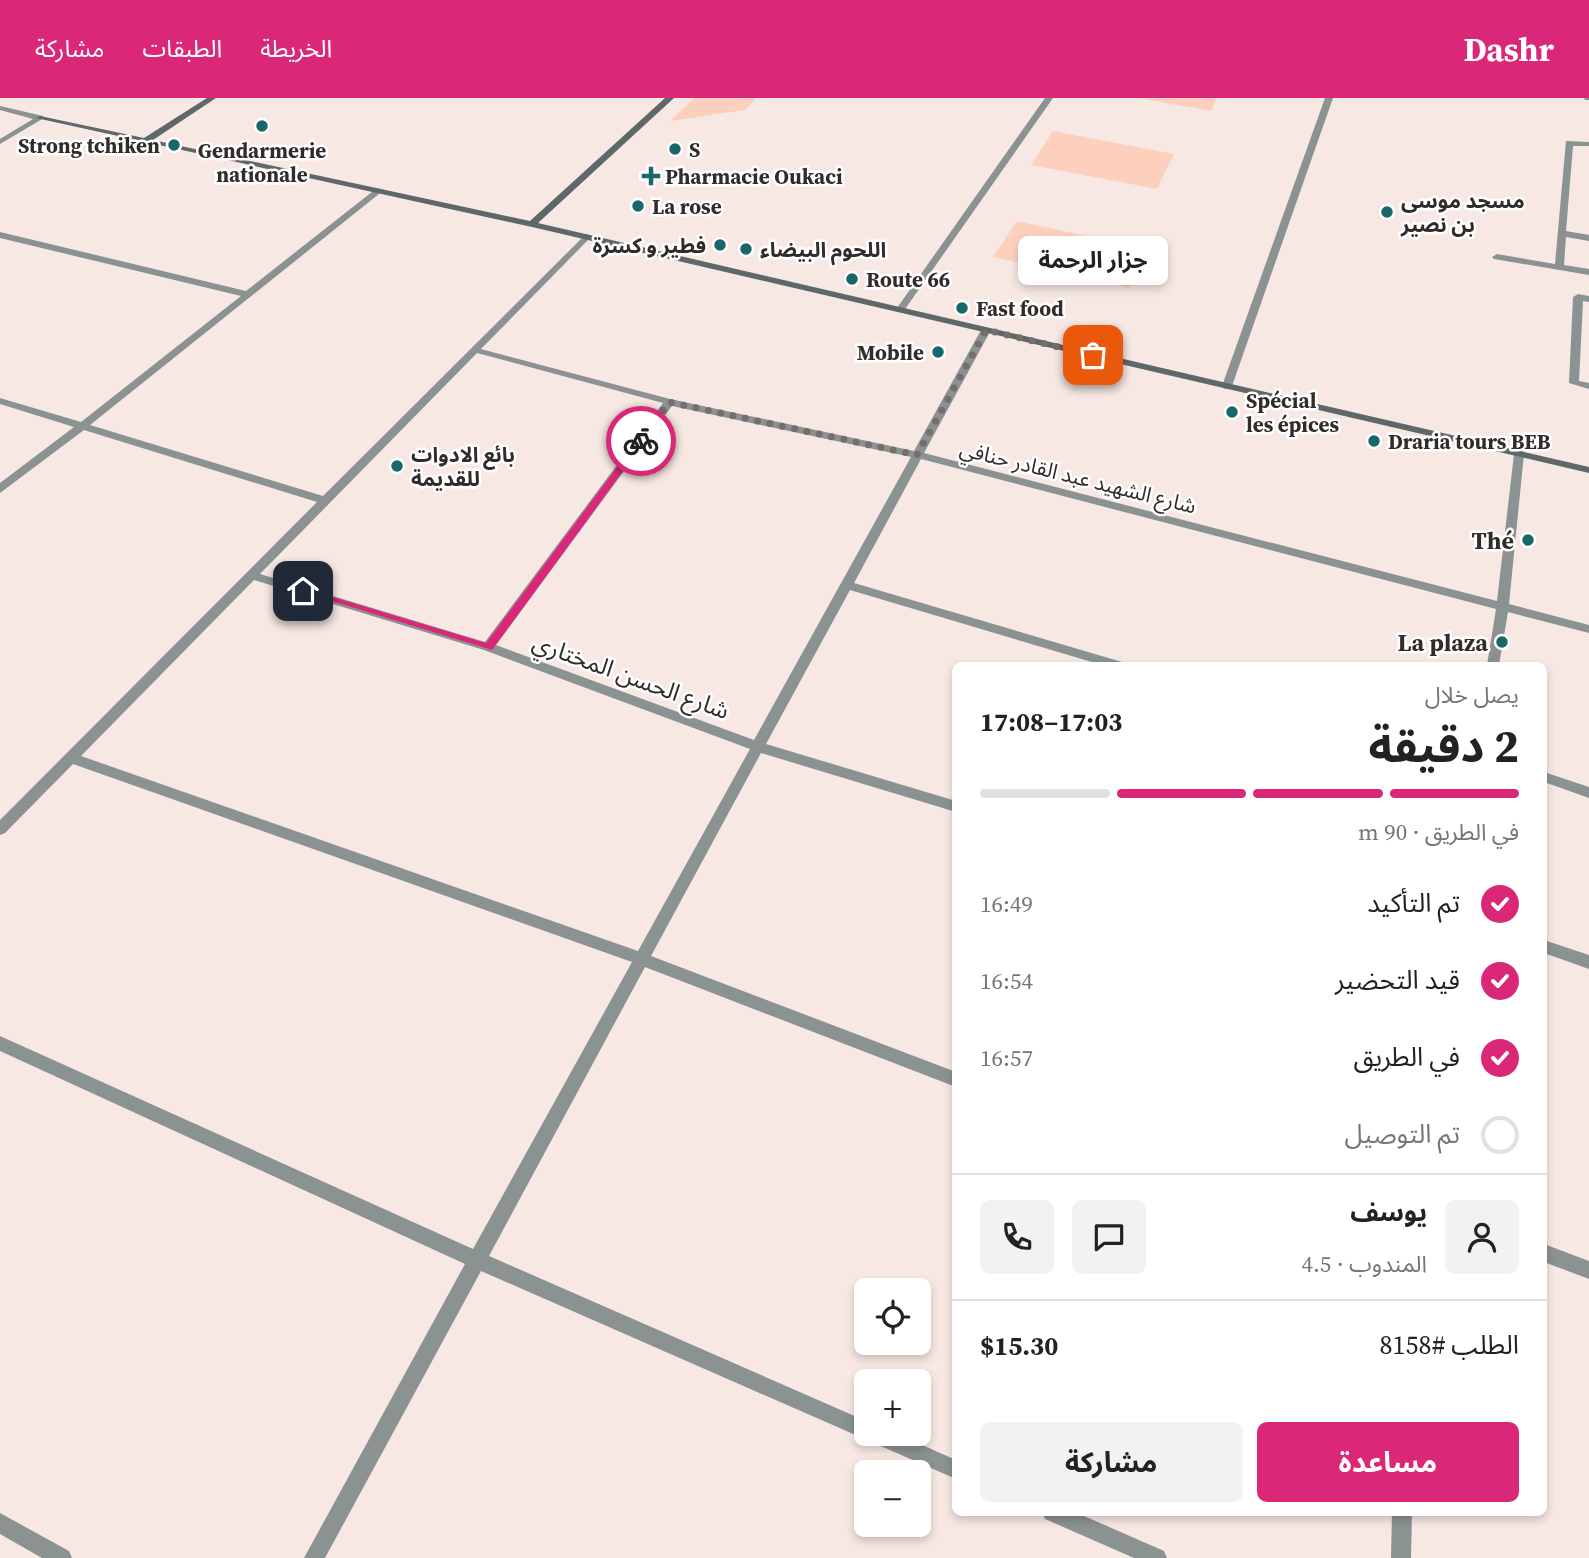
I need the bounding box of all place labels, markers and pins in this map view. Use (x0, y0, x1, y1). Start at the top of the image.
marker: Gendarmerie nationale (254, 118, 270, 134)
place label: Strong tchiken (18, 131, 160, 160)
place label: S (689, 135, 700, 164)
place label: Gendarmerie nationale (198, 136, 326, 189)
marker: Strong tchiken (166, 137, 182, 153)
marker: S (667, 141, 683, 157)
place label: Pharmacie Oukaci (665, 162, 843, 191)
marker: Pharmacie Oukaci (643, 168, 659, 184)
place label: مسجد موسى بن نصير (1400, 186, 1525, 239)
place label: La rose (652, 192, 722, 221)
marker: La rose (630, 198, 646, 214)
marker: مسجد موسى بن نصير (1379, 204, 1395, 220)
place label: فطير و كسرة (592, 231, 706, 260)
place label: اللحوم البيضاء (760, 235, 886, 266)
callout: جزار الرحمة (1018, 236, 1168, 285)
marker: فطير و كسرة (712, 237, 728, 253)
marker: اللحوم البيضاء (738, 241, 754, 257)
place label: Route 66 (866, 265, 950, 294)
marker: Route 66 (844, 271, 860, 287)
place label: Fast food (976, 294, 1064, 323)
marker: Fast food (954, 300, 970, 316)
pin (1063, 325, 1123, 385)
place label: Mobile (857, 338, 924, 367)
marker: Mobile (930, 344, 946, 360)
place label: Spécial les épices (1246, 386, 1340, 439)
marker: Spécial les épices (1224, 404, 1240, 420)
place label: Draria tours BEB (1388, 427, 1551, 456)
marker: Draria tours BEB (1366, 433, 1382, 449)
place label: بائع الادوات للقديمة (411, 440, 515, 493)
marker: بائع الادوات للقديمة (389, 458, 405, 474)
place label: Thé (1471, 524, 1514, 557)
marker: Thé (1520, 532, 1536, 548)
pin (273, 561, 333, 621)
place label: La plaza (1397, 626, 1488, 659)
marker: La plaza (1494, 634, 1510, 650)

